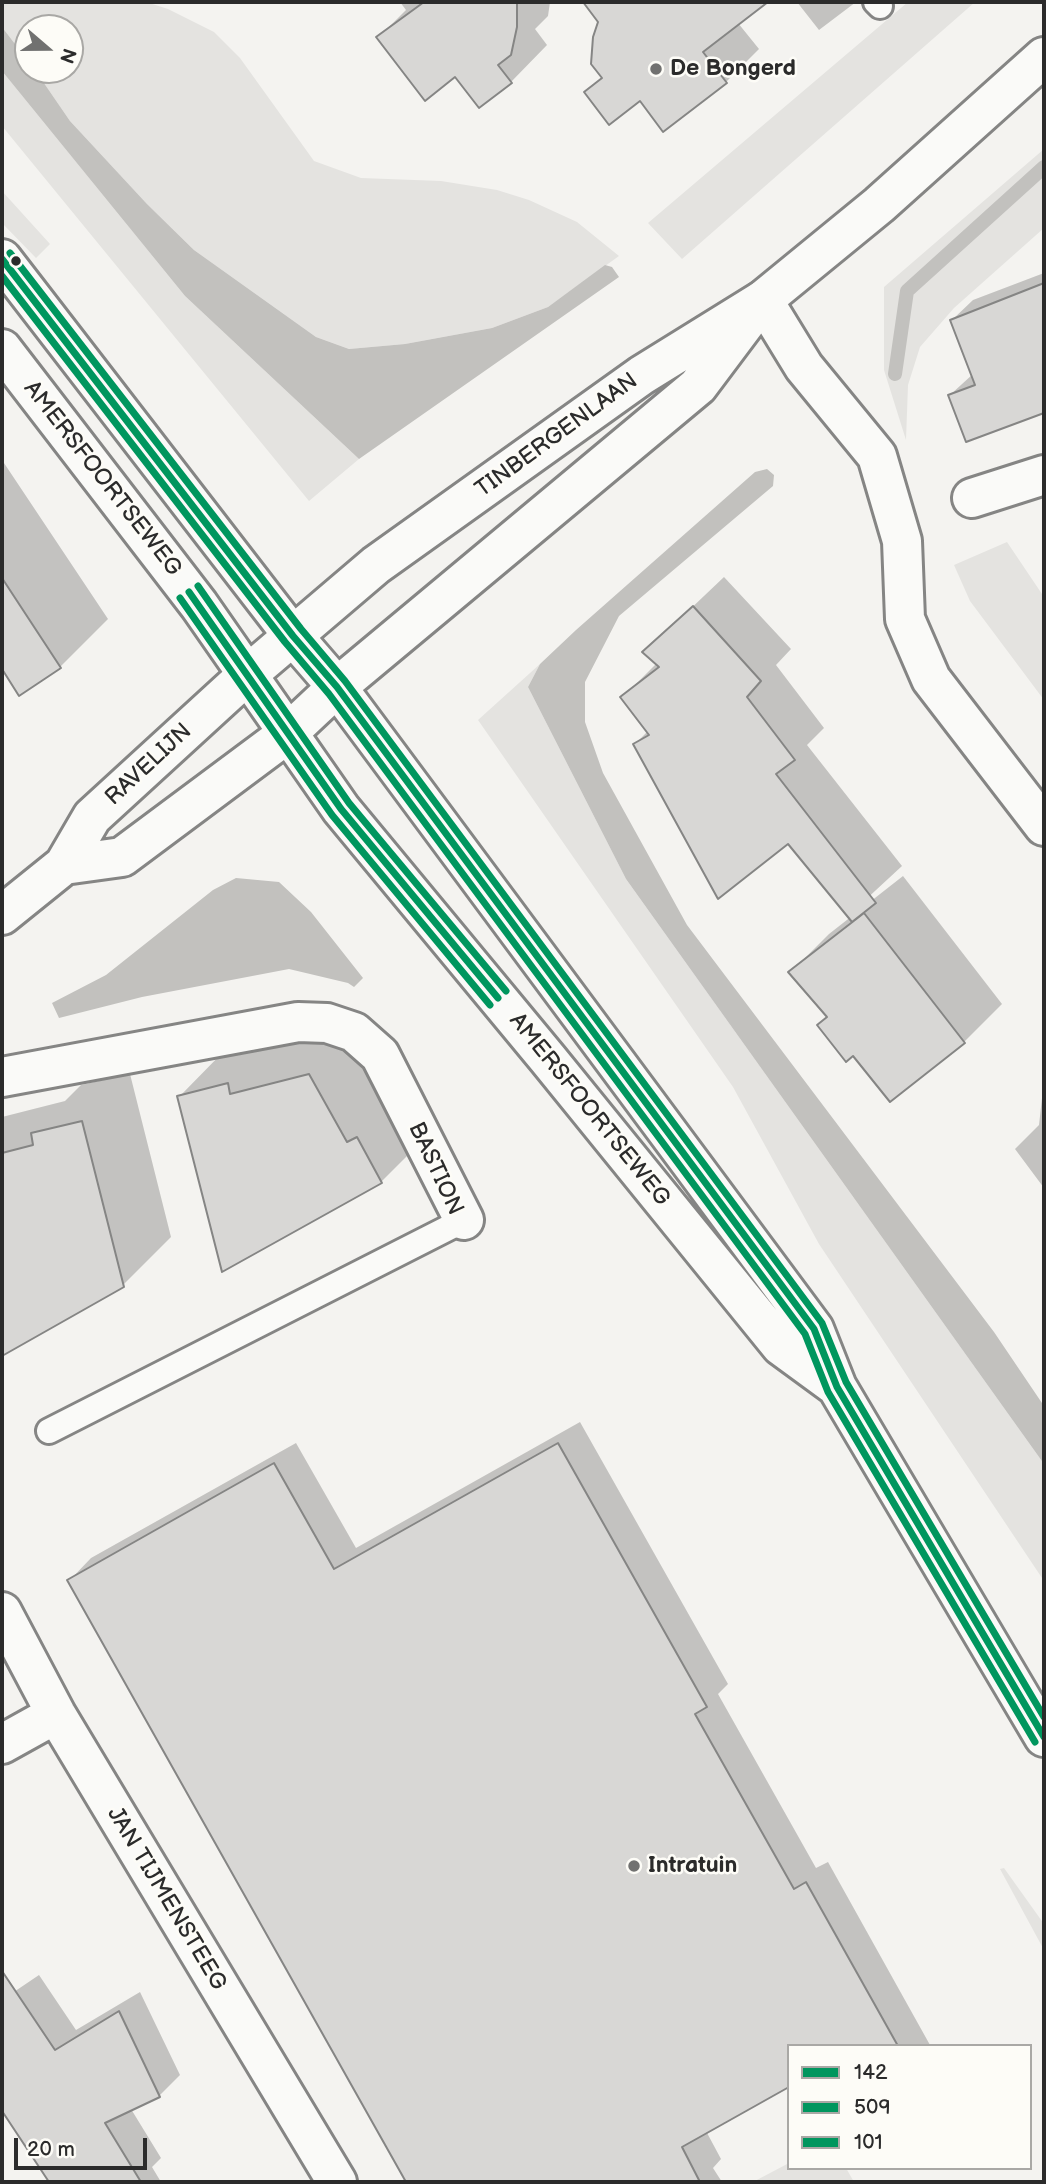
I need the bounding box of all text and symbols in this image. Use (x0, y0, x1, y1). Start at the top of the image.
north arrow (14, 14, 84, 84)
text: N (54, 45, 81, 66)
place label: De Bongerd (670, 55, 796, 83)
marker: De Bongerd (648, 61, 664, 77)
unlabelled marker (9, 254, 23, 268)
street label: TINBERGENLAAN (470, 368, 644, 504)
street label: AMERSFOORTSEWEG (17, 376, 187, 582)
street label: RAVELIJN (100, 718, 198, 812)
street label: AMERSFOORTSEWEG (503, 1008, 675, 1212)
street label: BASTION (402, 1118, 468, 1220)
street label: JAN TIJMENSTEEG (100, 1802, 232, 1996)
place label: Intratuin (648, 1852, 737, 1880)
marker: Intratuin (626, 1858, 642, 1874)
legend (787, 2044, 1032, 2170)
text: 142 (854, 2060, 887, 2085)
text: 509 (854, 2095, 891, 2120)
scale bar (18, 2124, 150, 2168)
text: 101 (854, 2130, 883, 2155)
text: 20 m (27, 2137, 75, 2162)

